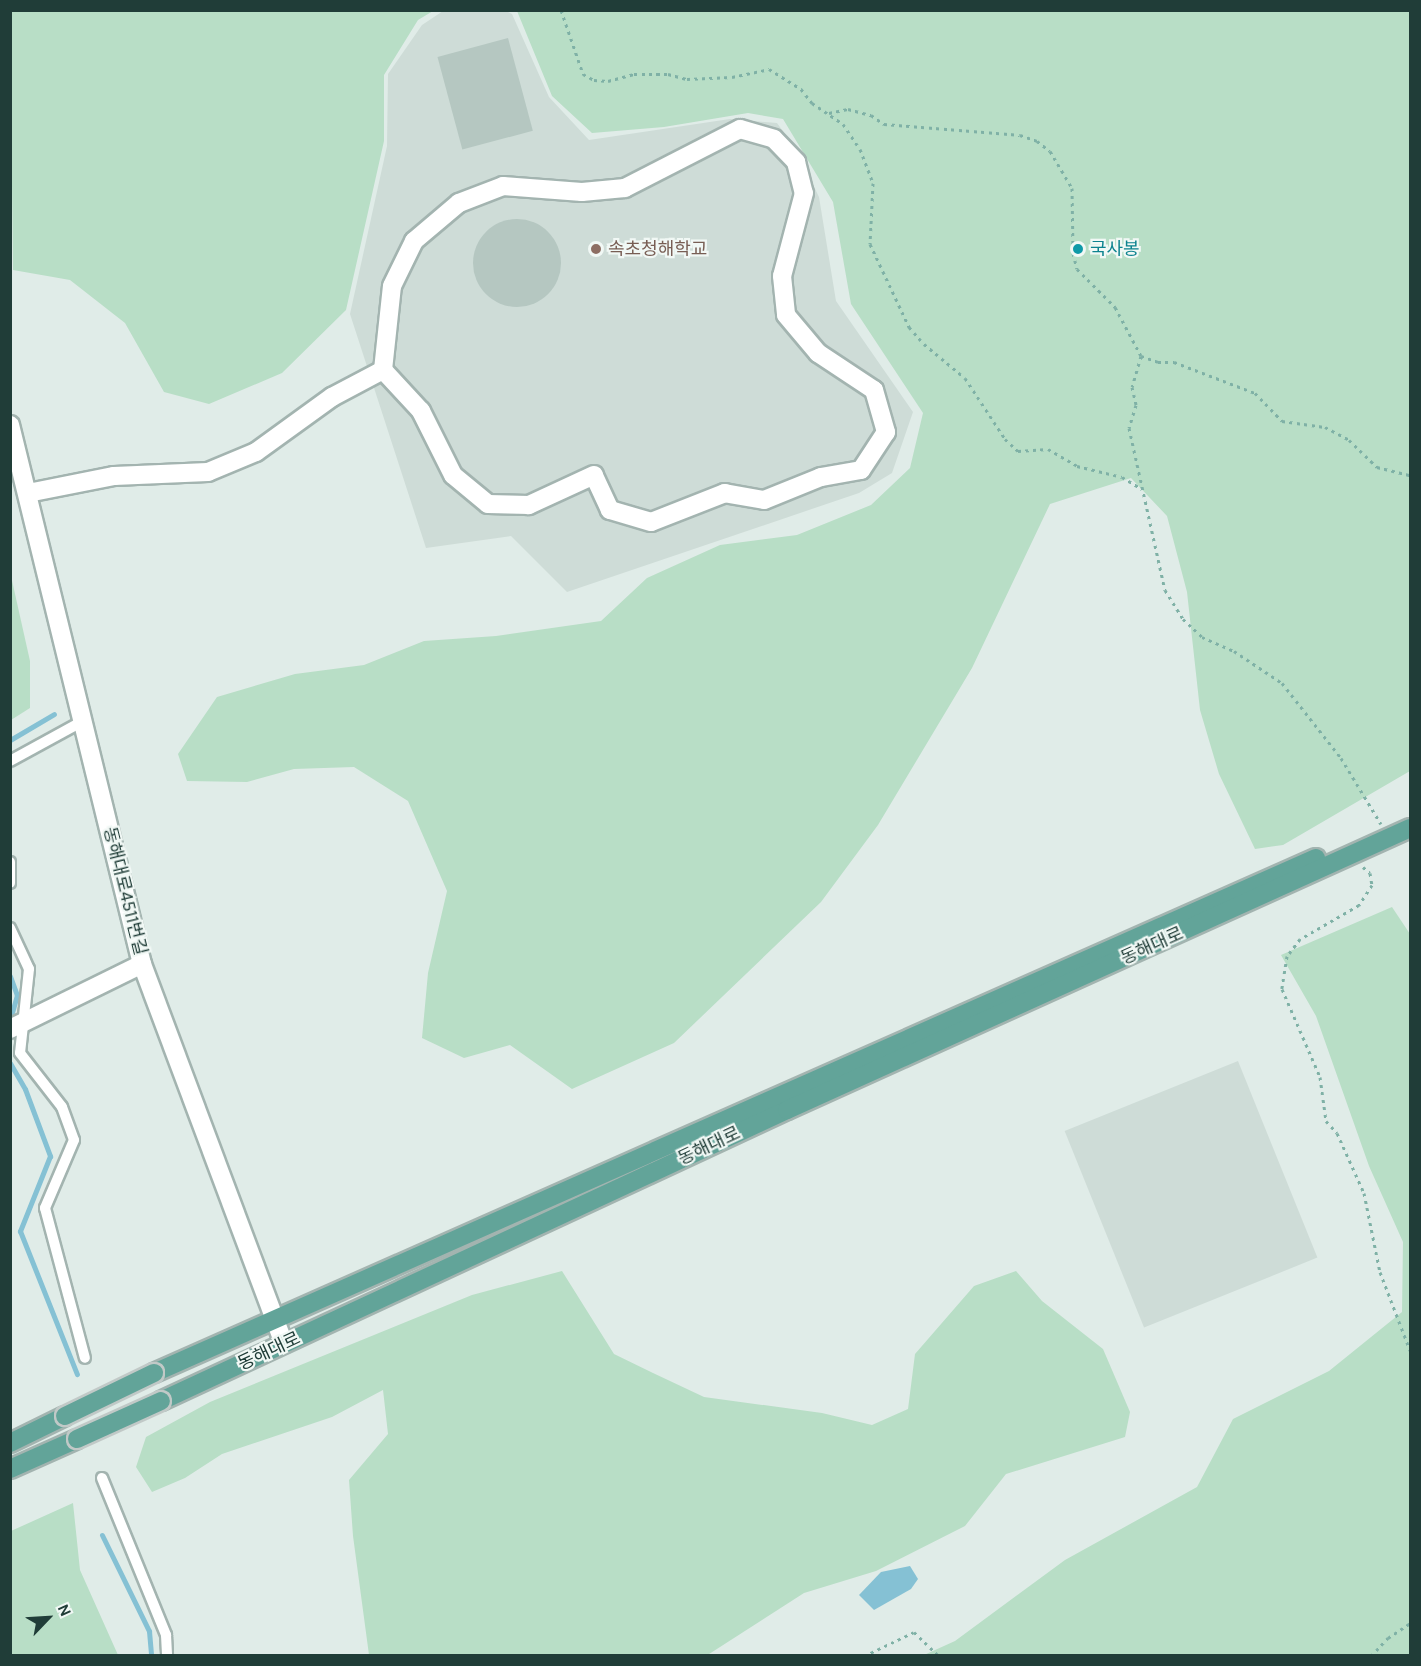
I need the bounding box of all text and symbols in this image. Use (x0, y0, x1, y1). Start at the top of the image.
place label: 속초청해학교 (608, 238, 707, 260)
place label: 국사봉 (1090, 238, 1140, 260)
marker: 속초청해학교 (589, 242, 603, 256)
marker: 국사봉 (1071, 242, 1085, 256)
street label: 동해대로4511번길 (99, 825, 151, 957)
street label: 동해대로 (1117, 923, 1187, 969)
street label: 동해대로 (674, 1122, 744, 1170)
street label: 동해대로 (234, 1327, 304, 1375)
north arrow (18, 1588, 78, 1648)
text: N (54, 1601, 76, 1619)

